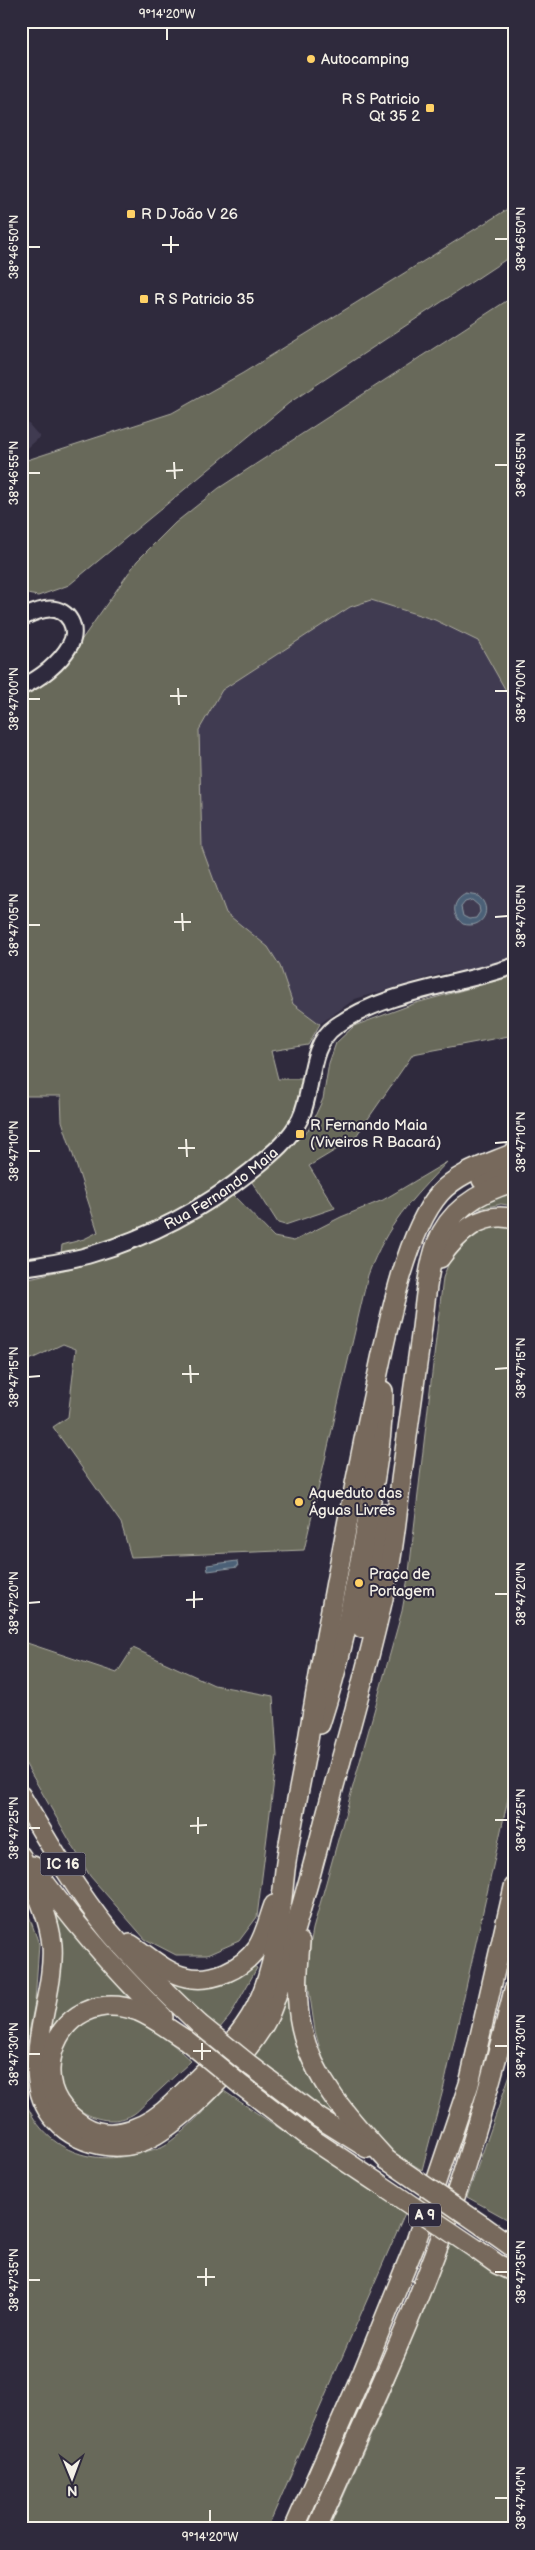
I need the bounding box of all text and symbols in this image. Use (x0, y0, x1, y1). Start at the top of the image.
text: 9°14'20"W (139, 7, 195, 22)
place label: Autocamping (321, 50, 409, 69)
marker: Autocamping (305, 53, 317, 65)
place label: R S Patricio Qt 35 2 (342, 90, 420, 126)
marker: R S Patricio Qt 35 2 (424, 102, 436, 114)
place label: R D João V 26 (141, 205, 238, 224)
text: 38°46'50"N (514, 207, 529, 271)
marker: R D João V 26 (125, 208, 137, 220)
text: 38°46'50"N (7, 215, 22, 279)
place label: R S Patricio 35 (154, 290, 254, 309)
marker: R S Patricio 35 (138, 293, 150, 305)
text: 38°46'55"N (514, 433, 529, 497)
text: 38°46'55"N (7, 441, 22, 505)
text: 38°47'00"N (514, 659, 529, 723)
text: 38°47'00"N (7, 667, 22, 731)
text: 38°47'05"N (514, 884, 529, 948)
text: 38°47'05"N (7, 893, 22, 957)
text: 38°47'10"N (514, 1111, 529, 1173)
place label: R Fernando Maia (Viveiros R Bacará) (310, 1116, 441, 1152)
text: 38°47'10"N (7, 1120, 22, 1182)
marker: R Fernando Maia (Viveiros R Bacará) (294, 1128, 306, 1140)
street label: Rua Fernando Maia (161, 1143, 282, 1235)
text: 38°47'15"N (514, 1338, 529, 1398)
text: 38°47'15"N (7, 1347, 22, 1407)
place label: Aqueduto das Águas Livres (309, 1484, 403, 1520)
marker: Aqueduto das Águas Livres (293, 1496, 305, 1508)
text: 38°47'20"N (514, 1562, 529, 1626)
place label: Praça de Portagem (369, 1565, 435, 1601)
text: 38°47'20"N (7, 1571, 22, 1635)
marker: Praça de Portagem (353, 1577, 365, 1589)
text: 38°47'25"N (514, 1788, 529, 1852)
text: 38°47'25"N (7, 1796, 22, 1860)
road number: IC 16 (40, 1852, 86, 1876)
text: 38°47'30"N (514, 2014, 529, 2078)
text: 38°47'30"N (7, 2022, 22, 2086)
road number: A 9 (409, 2204, 441, 2226)
text: 38°47'35"N (514, 2240, 529, 2304)
text: 38°47'35"N (7, 2248, 22, 2312)
north arrow (48, 2452, 98, 2502)
text: 38°47'40"N (514, 2466, 529, 2530)
text: N (67, 2482, 78, 2499)
text: 9°14'20"W (182, 2530, 238, 2545)

